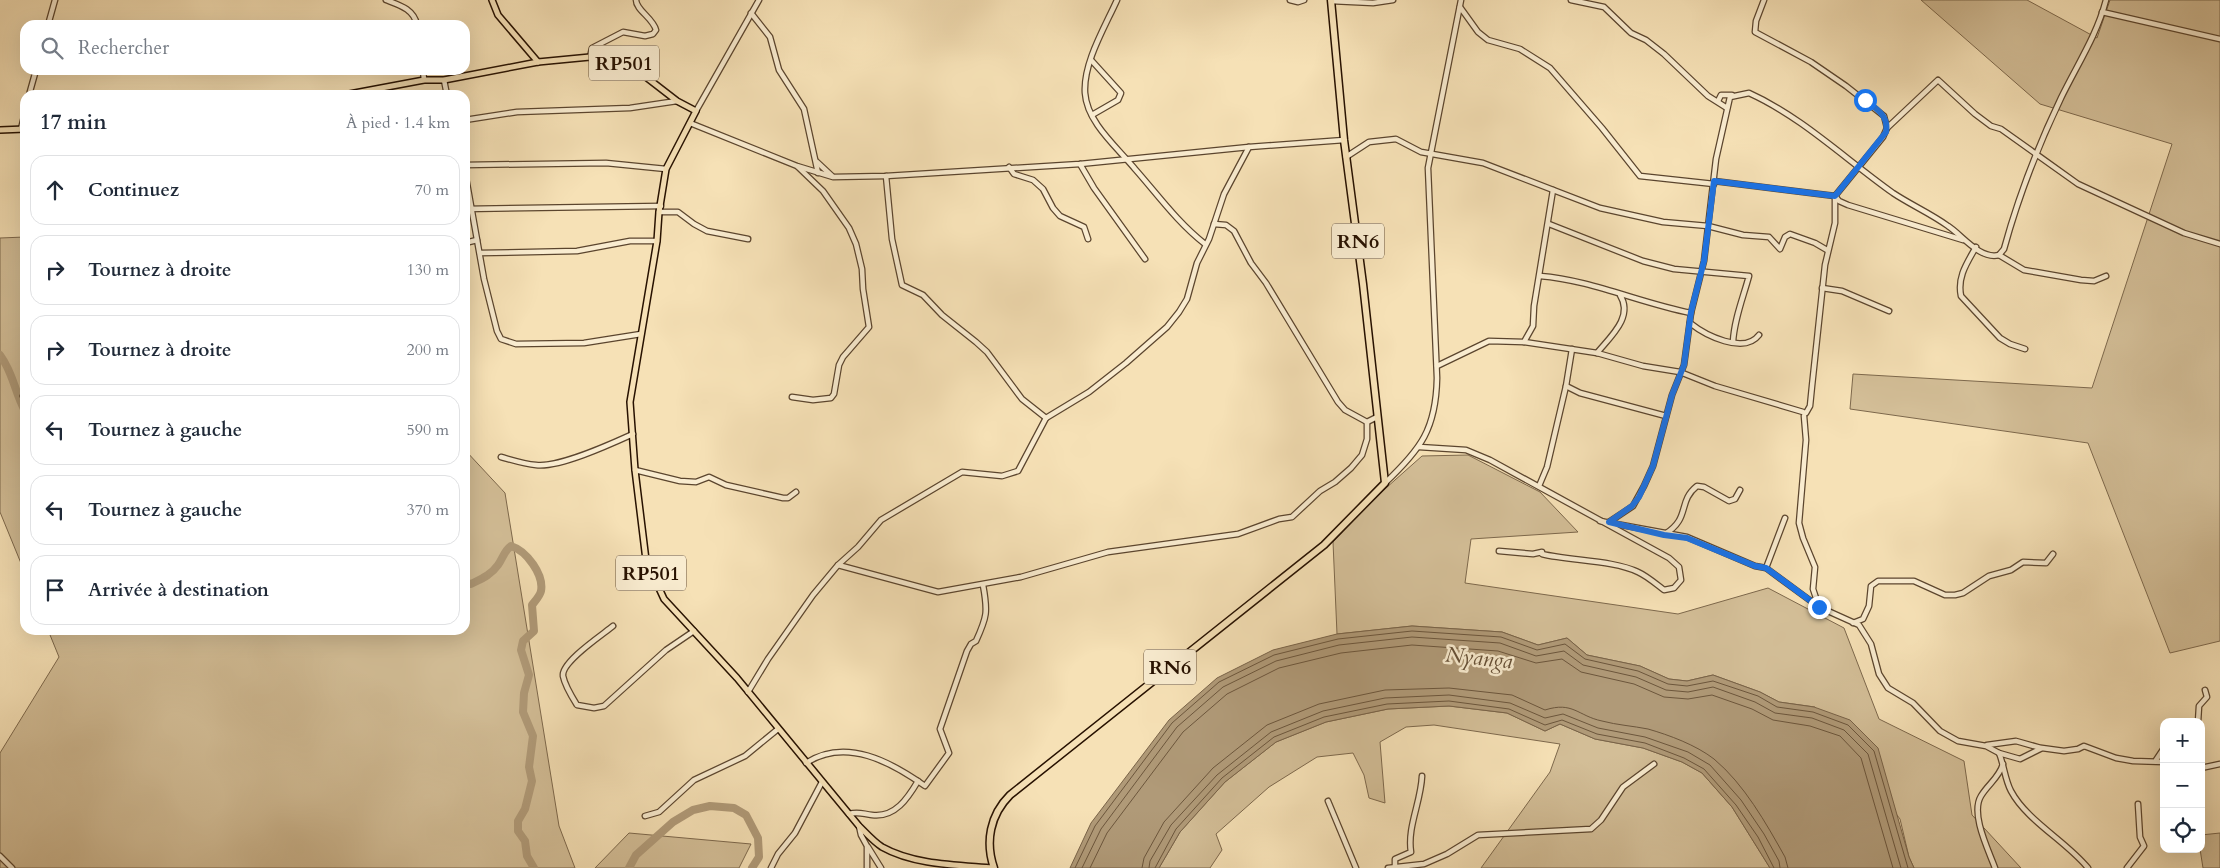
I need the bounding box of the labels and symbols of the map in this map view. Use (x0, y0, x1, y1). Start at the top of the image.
road number: RP501 (589, 46, 659, 80)
route start (1854, 89, 1877, 112)
road number: RN6 (1332, 224, 1384, 258)
road number: RP501 (616, 556, 686, 590)
route end (1808, 596, 1831, 619)
water label: Nyanga (1444, 640, 1514, 676)
road number: RN6 (1144, 650, 1196, 684)

